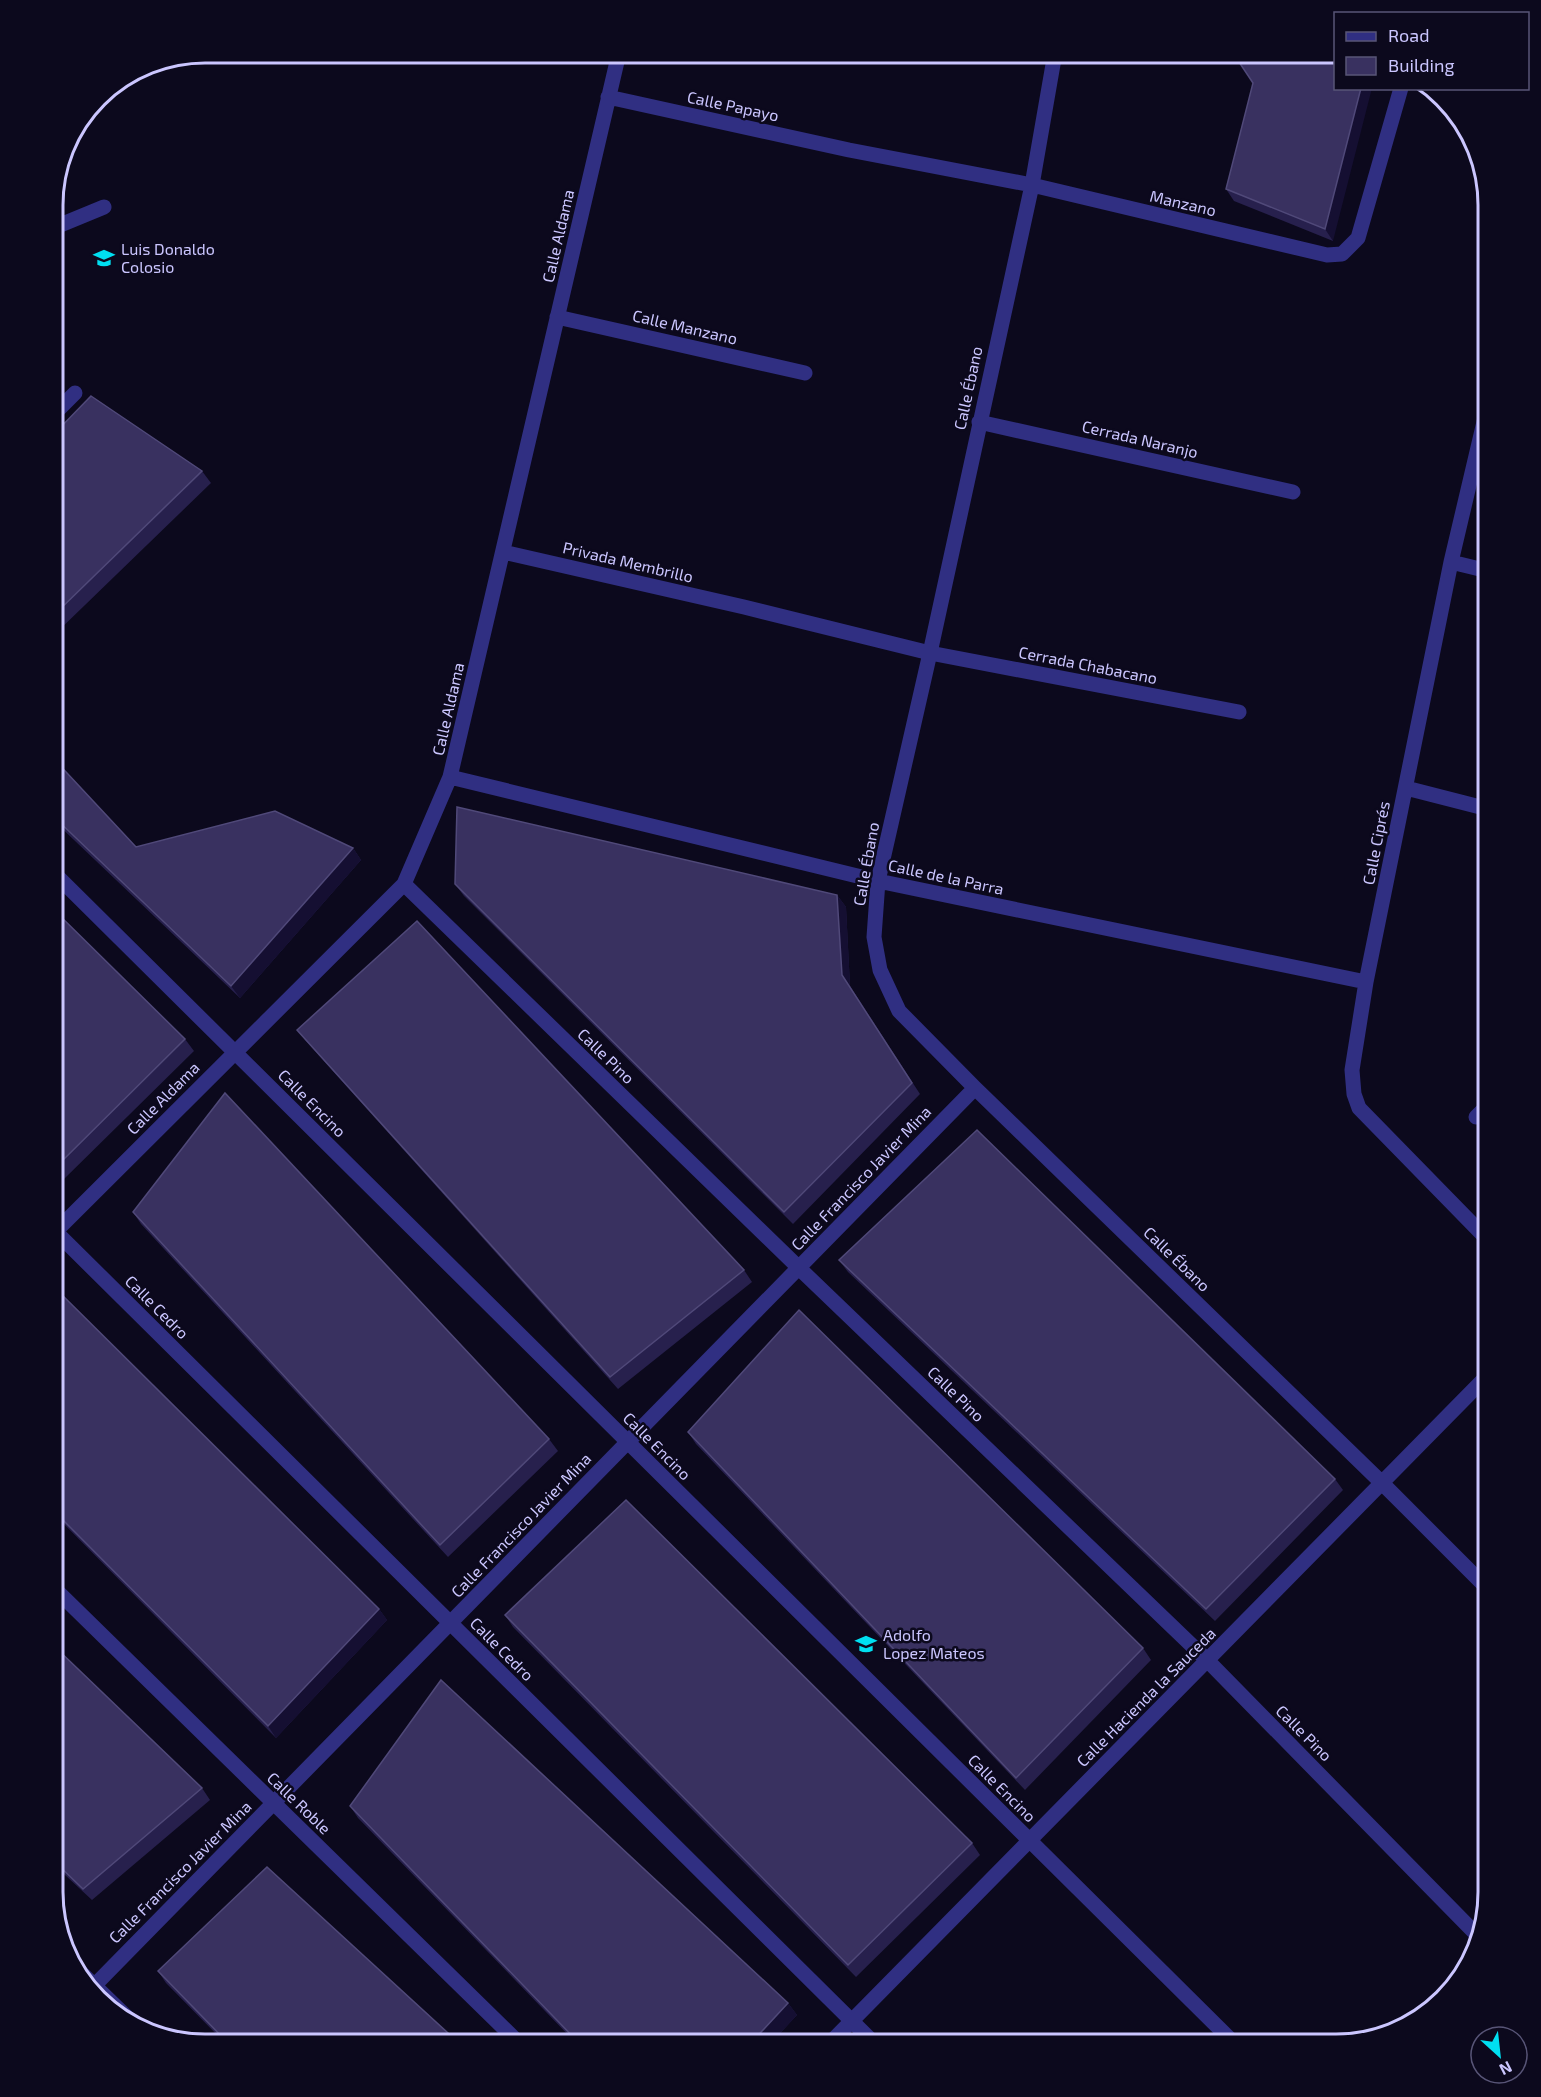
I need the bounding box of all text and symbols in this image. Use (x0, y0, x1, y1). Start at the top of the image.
legend (1334, 12, 1529, 90)
text: Road (1388, 24, 1429, 46)
text: Building (1388, 54, 1455, 76)
street label: Calle Papayo (686, 87, 781, 124)
street label: Manzano (1148, 186, 1218, 219)
street label: Calle Aldama (538, 188, 577, 284)
place label: Luis Donaldo Colosio (121, 239, 215, 276)
school or university icon: Luis Donaldo Colosio (92, 246, 116, 270)
street label: Calle Manzano (631, 305, 739, 348)
street label: Calle Ébano (949, 344, 986, 431)
street label: Cerrada Naranjo (1080, 416, 1200, 462)
street label: Privada Membrillo (561, 537, 695, 586)
street label: Cerrada Chabacano (1017, 642, 1159, 687)
street label: Calle Aldama (428, 661, 467, 757)
street label: Calle Ciprés (1358, 799, 1393, 886)
street label: Calle Ébano (849, 820, 882, 907)
street label: Calle de la Parra (887, 855, 1006, 898)
street label: Calle Pino (574, 1024, 639, 1087)
street label: Calle Aldama (122, 1057, 203, 1138)
street label: Calle Encino (275, 1065, 350, 1140)
street label: Calle Francisco Javier Mina (787, 1102, 935, 1254)
street label: Calle Ébano (1140, 1222, 1214, 1295)
street label: Calle Cedro (122, 1271, 193, 1342)
street label: Calle Pino (924, 1362, 989, 1425)
street label: Calle Encino (620, 1408, 695, 1483)
street label: Calle Francisco Javier Mina (447, 1449, 595, 1601)
street label: Calle Cedro (467, 1613, 538, 1684)
street label: Calle Hacienda la Sauceda (1072, 1623, 1219, 1770)
place label: Adolfo Lopez Mateos (883, 1625, 985, 1662)
school or university icon: Adolfo Lopez Mateos (854, 1632, 878, 1656)
street label: Calle Pino (1272, 1701, 1336, 1765)
street label: Calle Encino (965, 1750, 1040, 1825)
street label: Calle Roble (264, 1768, 335, 1838)
street label: Calle Francisco Javier Mina (105, 1797, 255, 1947)
north arrow (1469, 2025, 1529, 2085)
text: N (1497, 2058, 1516, 2080)

